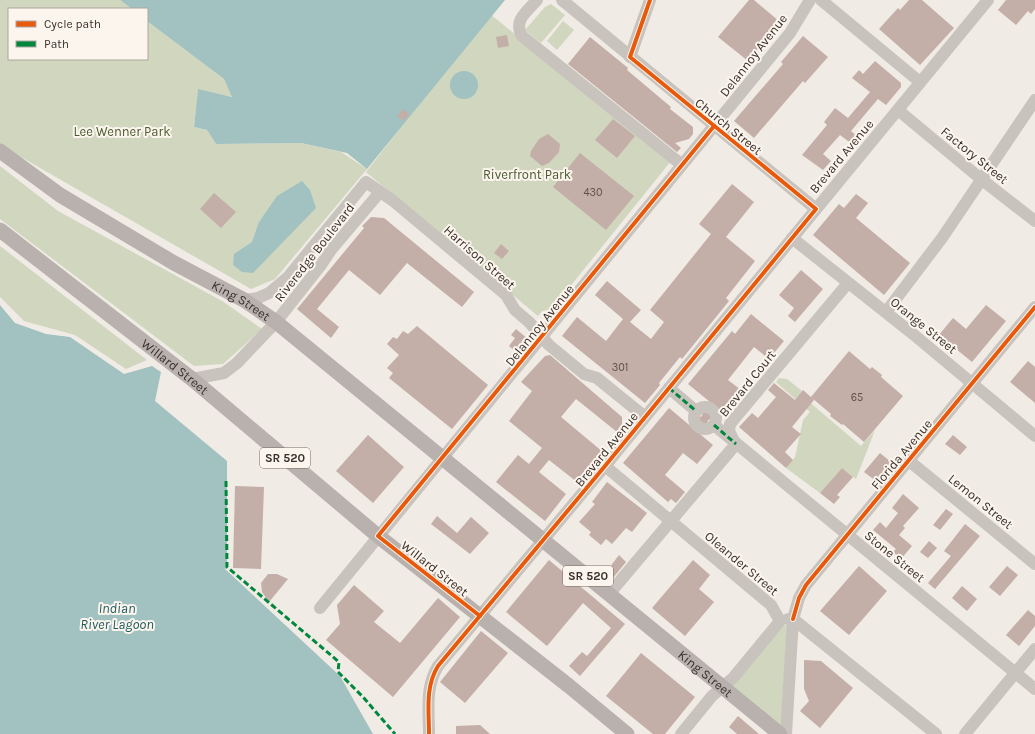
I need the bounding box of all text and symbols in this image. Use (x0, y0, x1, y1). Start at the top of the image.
legend (8, 8, 148, 60)
street label: Delannoy Avenue (716, 11, 791, 100)
text: Cycle path (44, 17, 101, 31)
text: Path (44, 37, 69, 51)
street label: Church Street (692, 95, 765, 158)
street label: Brevard Avenue (806, 116, 877, 196)
park label: Lee Wenner Park (74, 124, 170, 139)
street label: Factory Street (938, 124, 1011, 187)
park label: Riverfront Park (483, 167, 571, 182)
house number: 430 (583, 186, 603, 199)
street label: Riveredge Boulevard (271, 200, 357, 304)
street label: Harrison Street (441, 222, 519, 293)
street label: King Street (209, 277, 273, 324)
street label: Delannoy Avenue (502, 281, 577, 369)
street label: Orange Street (888, 294, 960, 357)
street label: Willard Street (138, 336, 212, 398)
street label: Brevard Court (716, 347, 779, 420)
house number: 301 (612, 361, 628, 374)
house number: 65 (851, 391, 863, 404)
street label: Brevard Avenue (572, 409, 641, 490)
street label: Florida Avenue (868, 416, 935, 492)
road number: SR 520 (260, 448, 310, 468)
street label: Lemon Street (945, 471, 1016, 532)
street label: Oleander Street (702, 528, 782, 599)
street label: Stone Street (862, 528, 928, 585)
street label: Willard Street (398, 538, 471, 599)
road number: SR 520 (563, 566, 613, 586)
water label: Indian River Lagoon (80, 600, 154, 633)
street label: King Street (675, 647, 736, 700)

